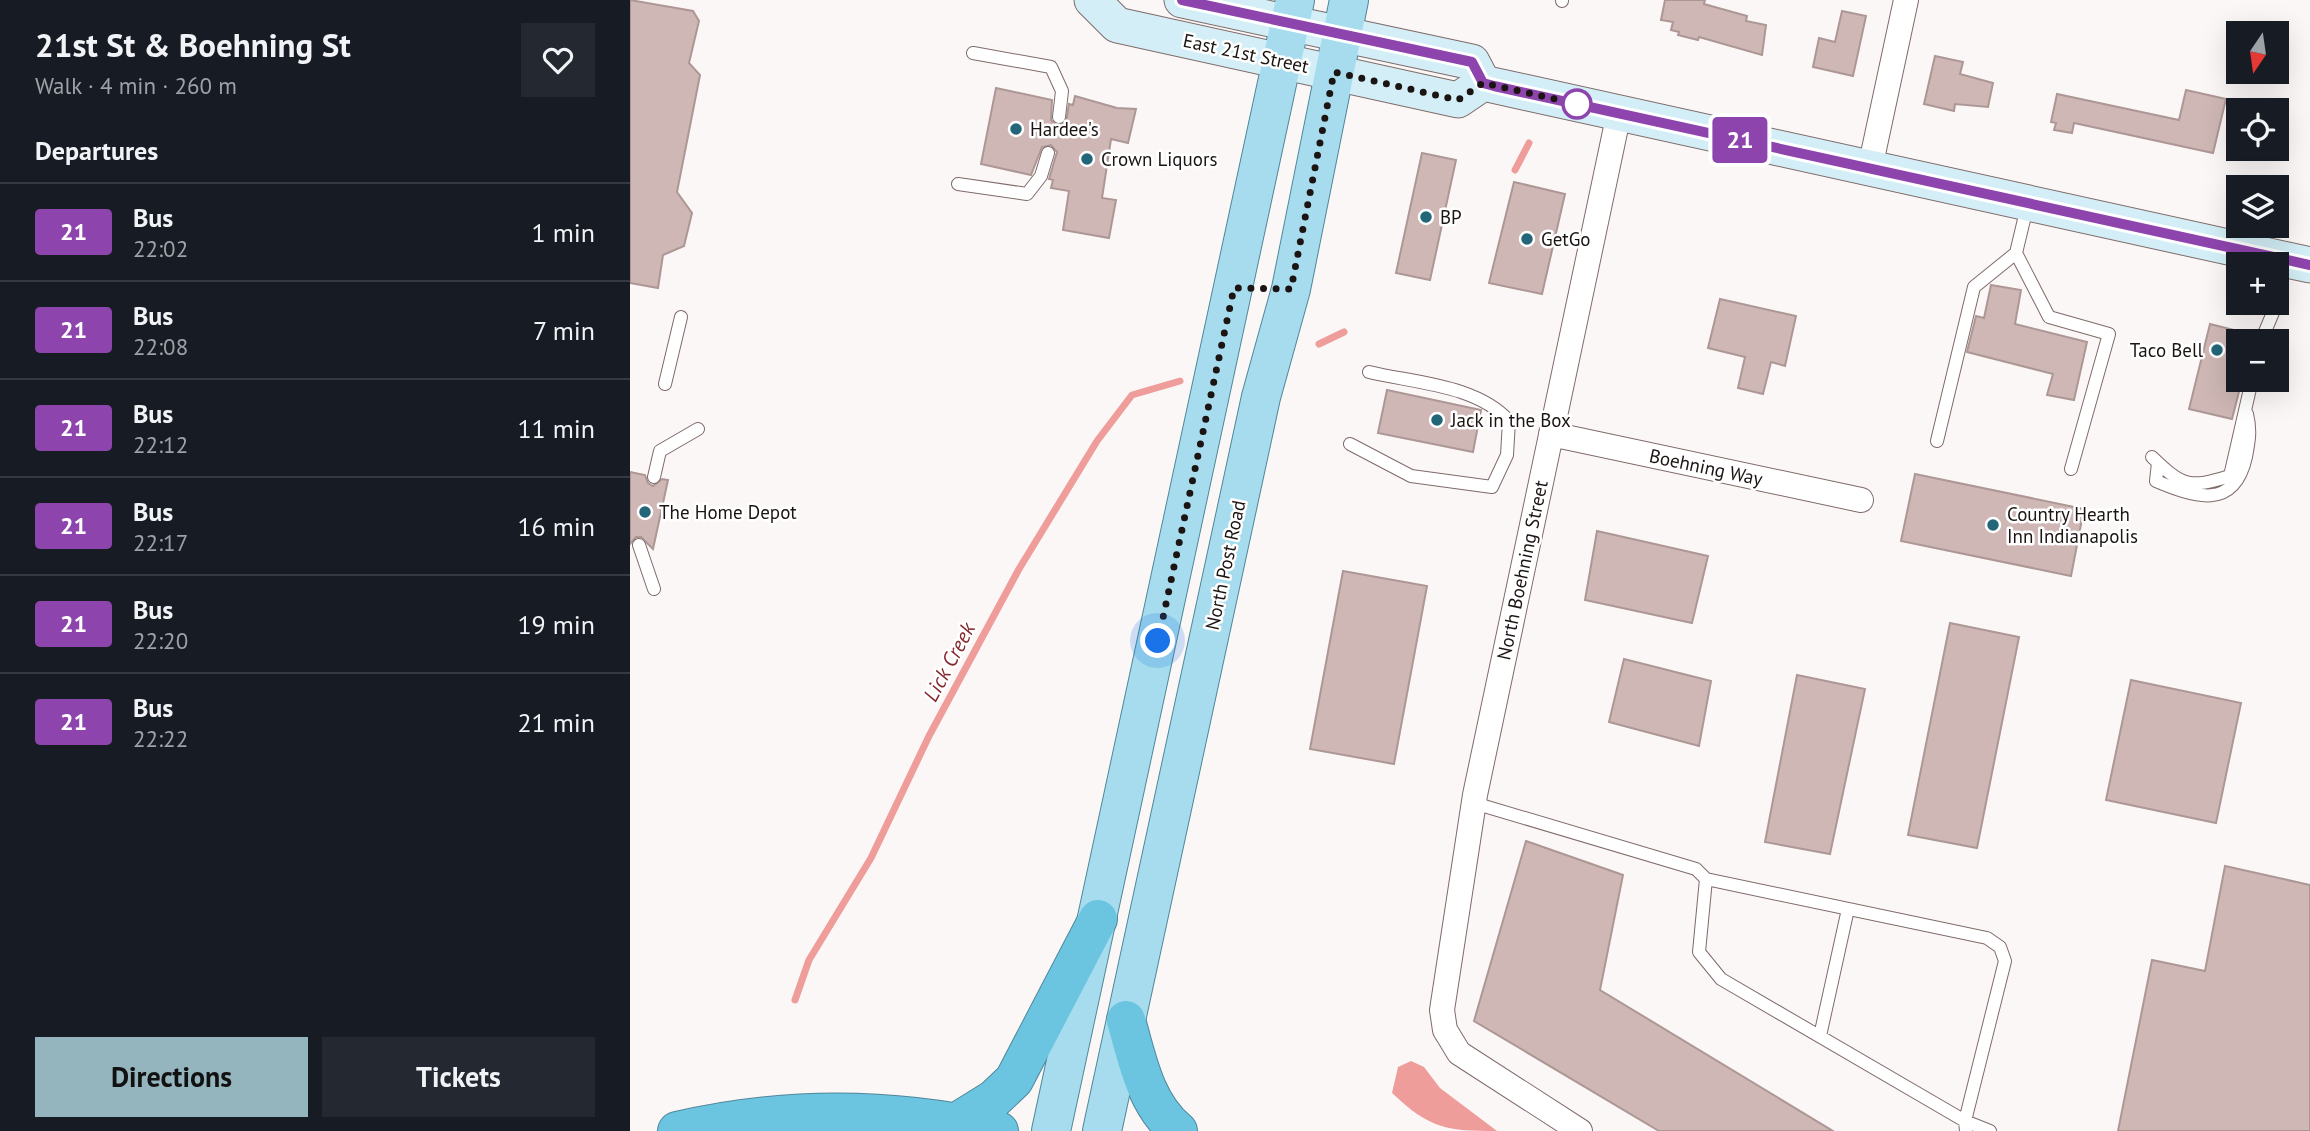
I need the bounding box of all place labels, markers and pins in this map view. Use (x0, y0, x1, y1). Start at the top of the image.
unlabelled marker (1562, 89, 1592, 119)
place label: Hardee's (1030, 117, 1099, 141)
marker: Hardee's (1008, 121, 1024, 137)
place label: Crown Liquors (1101, 147, 1217, 171)
marker: Crown Liquors (1079, 151, 1095, 167)
place label: BP (1440, 205, 1462, 229)
marker: BP (1418, 209, 1434, 225)
place label: GetGo (1541, 227, 1591, 251)
marker: GetGo (1519, 231, 1535, 247)
place label: Taco Bell (2130, 338, 2203, 362)
marker: Taco Bell (2209, 342, 2225, 358)
place label: Jack in the Box (1450, 408, 1571, 432)
marker: Jack in the Box (1429, 412, 1445, 428)
place label: The Home Depot (659, 500, 797, 524)
place label: Country Hearth Inn Indianapolis (2007, 502, 2138, 548)
marker: The Home Depot (637, 504, 653, 520)
marker: Country Hearth Inn Indianapolis (1985, 517, 2001, 533)

